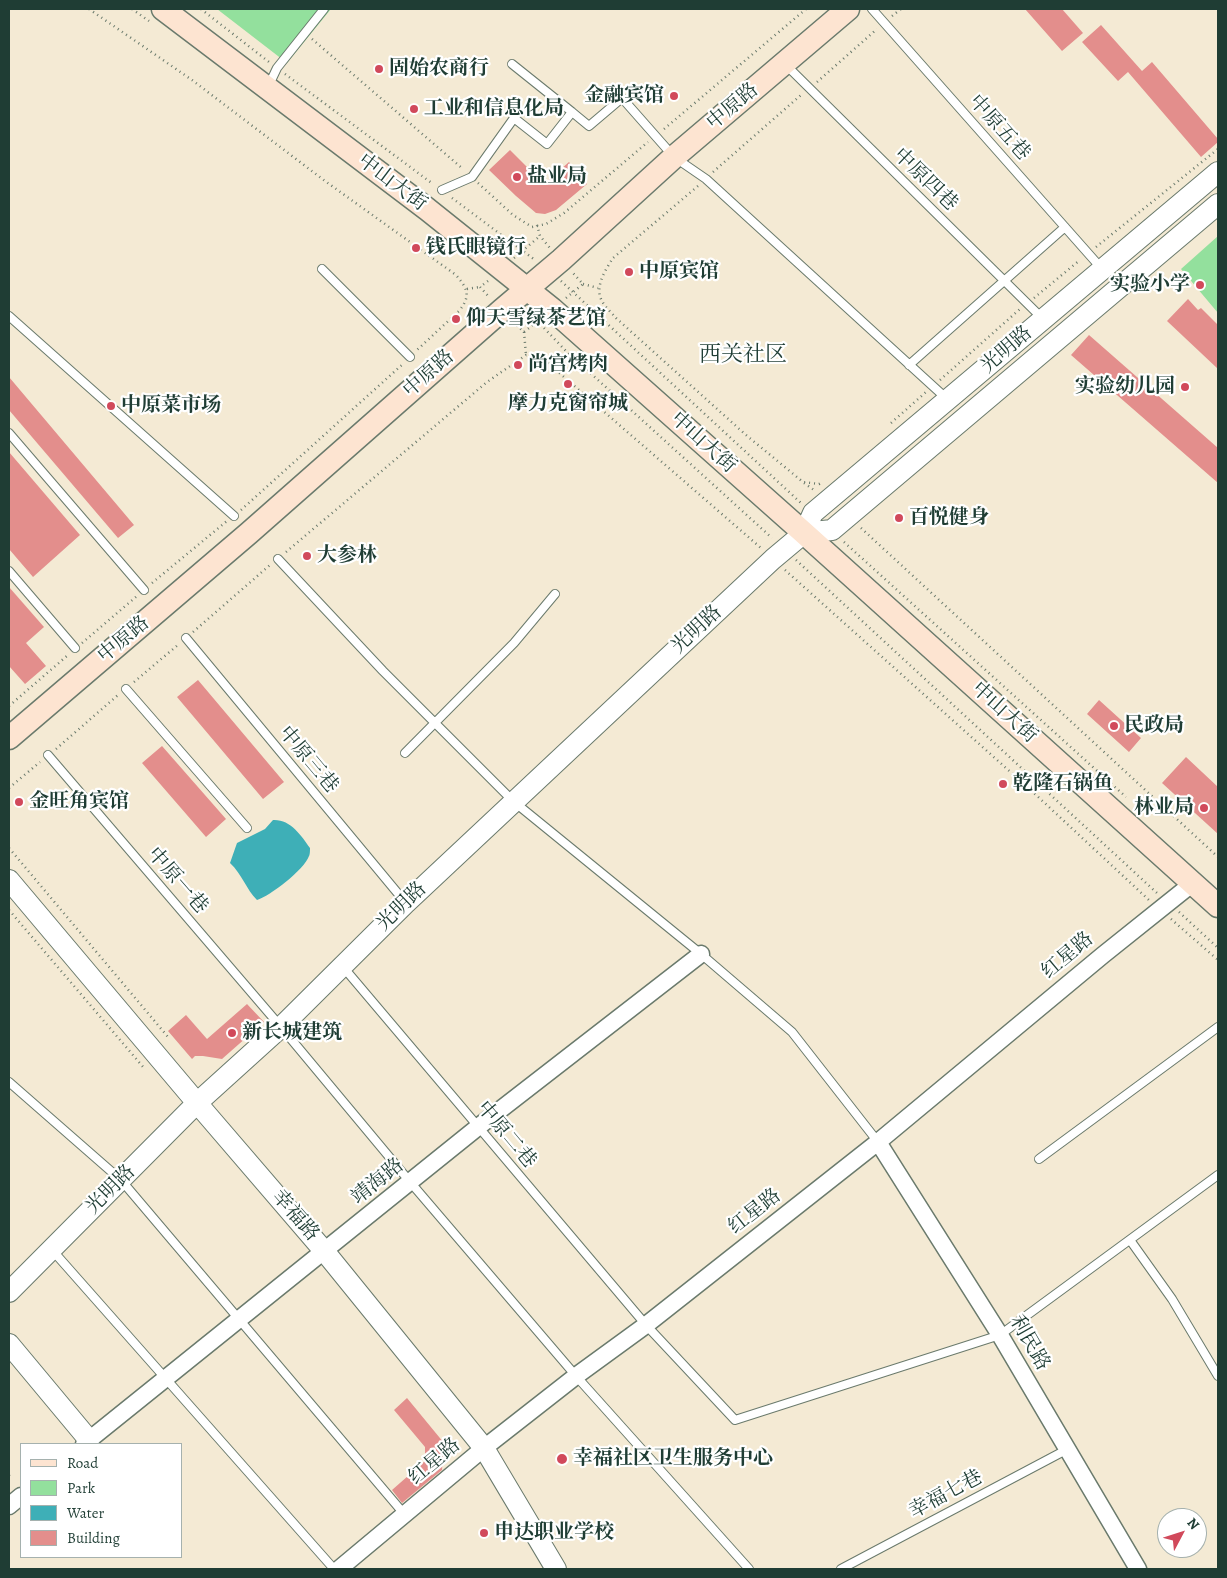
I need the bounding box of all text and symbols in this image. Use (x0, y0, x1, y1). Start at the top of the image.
place label: 固始农商行 (389, 57, 489, 81)
marker: 固始农商行 (373, 63, 385, 75)
street label: 中原路 (702, 79, 764, 135)
place label: 金融宾馆 (584, 84, 664, 108)
marker: 金融宾馆 (668, 90, 680, 102)
street label: 中原五巷 (963, 90, 1035, 166)
place label: 工业和信息化局 (424, 97, 564, 121)
marker: 工业和信息化局 (408, 103, 420, 115)
street label: 中原四巷 (888, 144, 962, 216)
street label: 中山大街 (353, 149, 431, 217)
place label: 盐业局 (527, 165, 587, 189)
marker: 盐业局 (511, 171, 523, 183)
place label: 钱氏眼镜行 (426, 236, 526, 260)
marker: 钱氏眼镜行 (410, 242, 422, 254)
place label: 中原宾馆 (639, 260, 719, 284)
marker: 中原宾馆 (623, 266, 635, 278)
place label: 实验小学 (1110, 273, 1190, 297)
marker: 实验小学 (1194, 279, 1206, 291)
place label: 仰天雪绿茶艺馆 (466, 307, 606, 331)
marker: 仰天雪绿茶艺馆 (450, 313, 462, 325)
street label: 光明路 (976, 321, 1038, 379)
district label: 西关社区 (699, 343, 787, 369)
street label: 中原路 (399, 345, 459, 403)
place label: 尚宫烤肉 (528, 353, 608, 377)
marker: 尚宫烤肉 (512, 359, 524, 371)
place label: 实验幼儿园 (1075, 375, 1175, 399)
marker: 摩力克窗帘城 (562, 378, 574, 390)
marker: 实验幼儿园 (1179, 381, 1191, 393)
place label: 摩力克窗帘城 (508, 392, 628, 416)
place label: 中原菜市场 (121, 394, 221, 418)
marker: 中原菜市场 (105, 400, 117, 412)
street label: 中山大街 (665, 407, 741, 479)
place label: 百悦健身 (909, 506, 989, 530)
marker: 百悦健身 (893, 512, 905, 524)
place label: 大参林 (317, 544, 377, 568)
marker: 大参林 (301, 550, 313, 562)
street label: 光明路 (667, 601, 727, 659)
street label: 中原路 (93, 612, 155, 668)
street label: 中山大街 (966, 677, 1042, 749)
place label: 民政局 (1124, 714, 1184, 738)
marker: 民政局 (1108, 720, 1120, 732)
street label: 中原三巷 (273, 722, 343, 798)
place label: 乾隆石锅鱼 (1013, 772, 1113, 796)
marker: 乾隆石锅鱼 (997, 778, 1009, 790)
place label: 金旺角宾馆 (29, 790, 129, 814)
marker: 金旺角宾馆 (13, 796, 25, 808)
place label: 林业局 (1134, 796, 1194, 820)
marker: 林业局 (1198, 802, 1210, 814)
street label: 中原一巷 (142, 843, 212, 919)
street label: 光明路 (372, 878, 432, 936)
street label: 红星路 (1037, 928, 1099, 984)
place label: 新长城建筑 (242, 1021, 342, 1045)
marker: 新长城建筑 (226, 1027, 238, 1039)
street label: 中原二巷 (471, 1097, 541, 1173)
street label: 靖海路 (347, 1154, 409, 1210)
street label: 光明路 (81, 1160, 141, 1220)
street label: 红星路 (724, 1184, 786, 1240)
street label: 幸福路 (266, 1185, 324, 1247)
street label: 利民路 (1004, 1311, 1054, 1375)
street label: 红星路 (404, 1434, 466, 1490)
legend (20, 1443, 182, 1558)
place label: 幸福社区卫生服务中心 (573, 1447, 773, 1471)
marker: 幸福社区卫生服务中心 (555, 1452, 569, 1466)
text: Road (67, 1453, 98, 1473)
street label: 幸福七巷 (905, 1466, 987, 1524)
text: Park (67, 1478, 95, 1498)
text: Water (67, 1503, 104, 1523)
north arrow (1157, 1508, 1207, 1558)
text: N (1183, 1514, 1204, 1534)
place label: 申达职业学校 (494, 1521, 614, 1545)
marker: 申达职业学校 (478, 1527, 490, 1539)
text: Building (67, 1528, 120, 1548)

